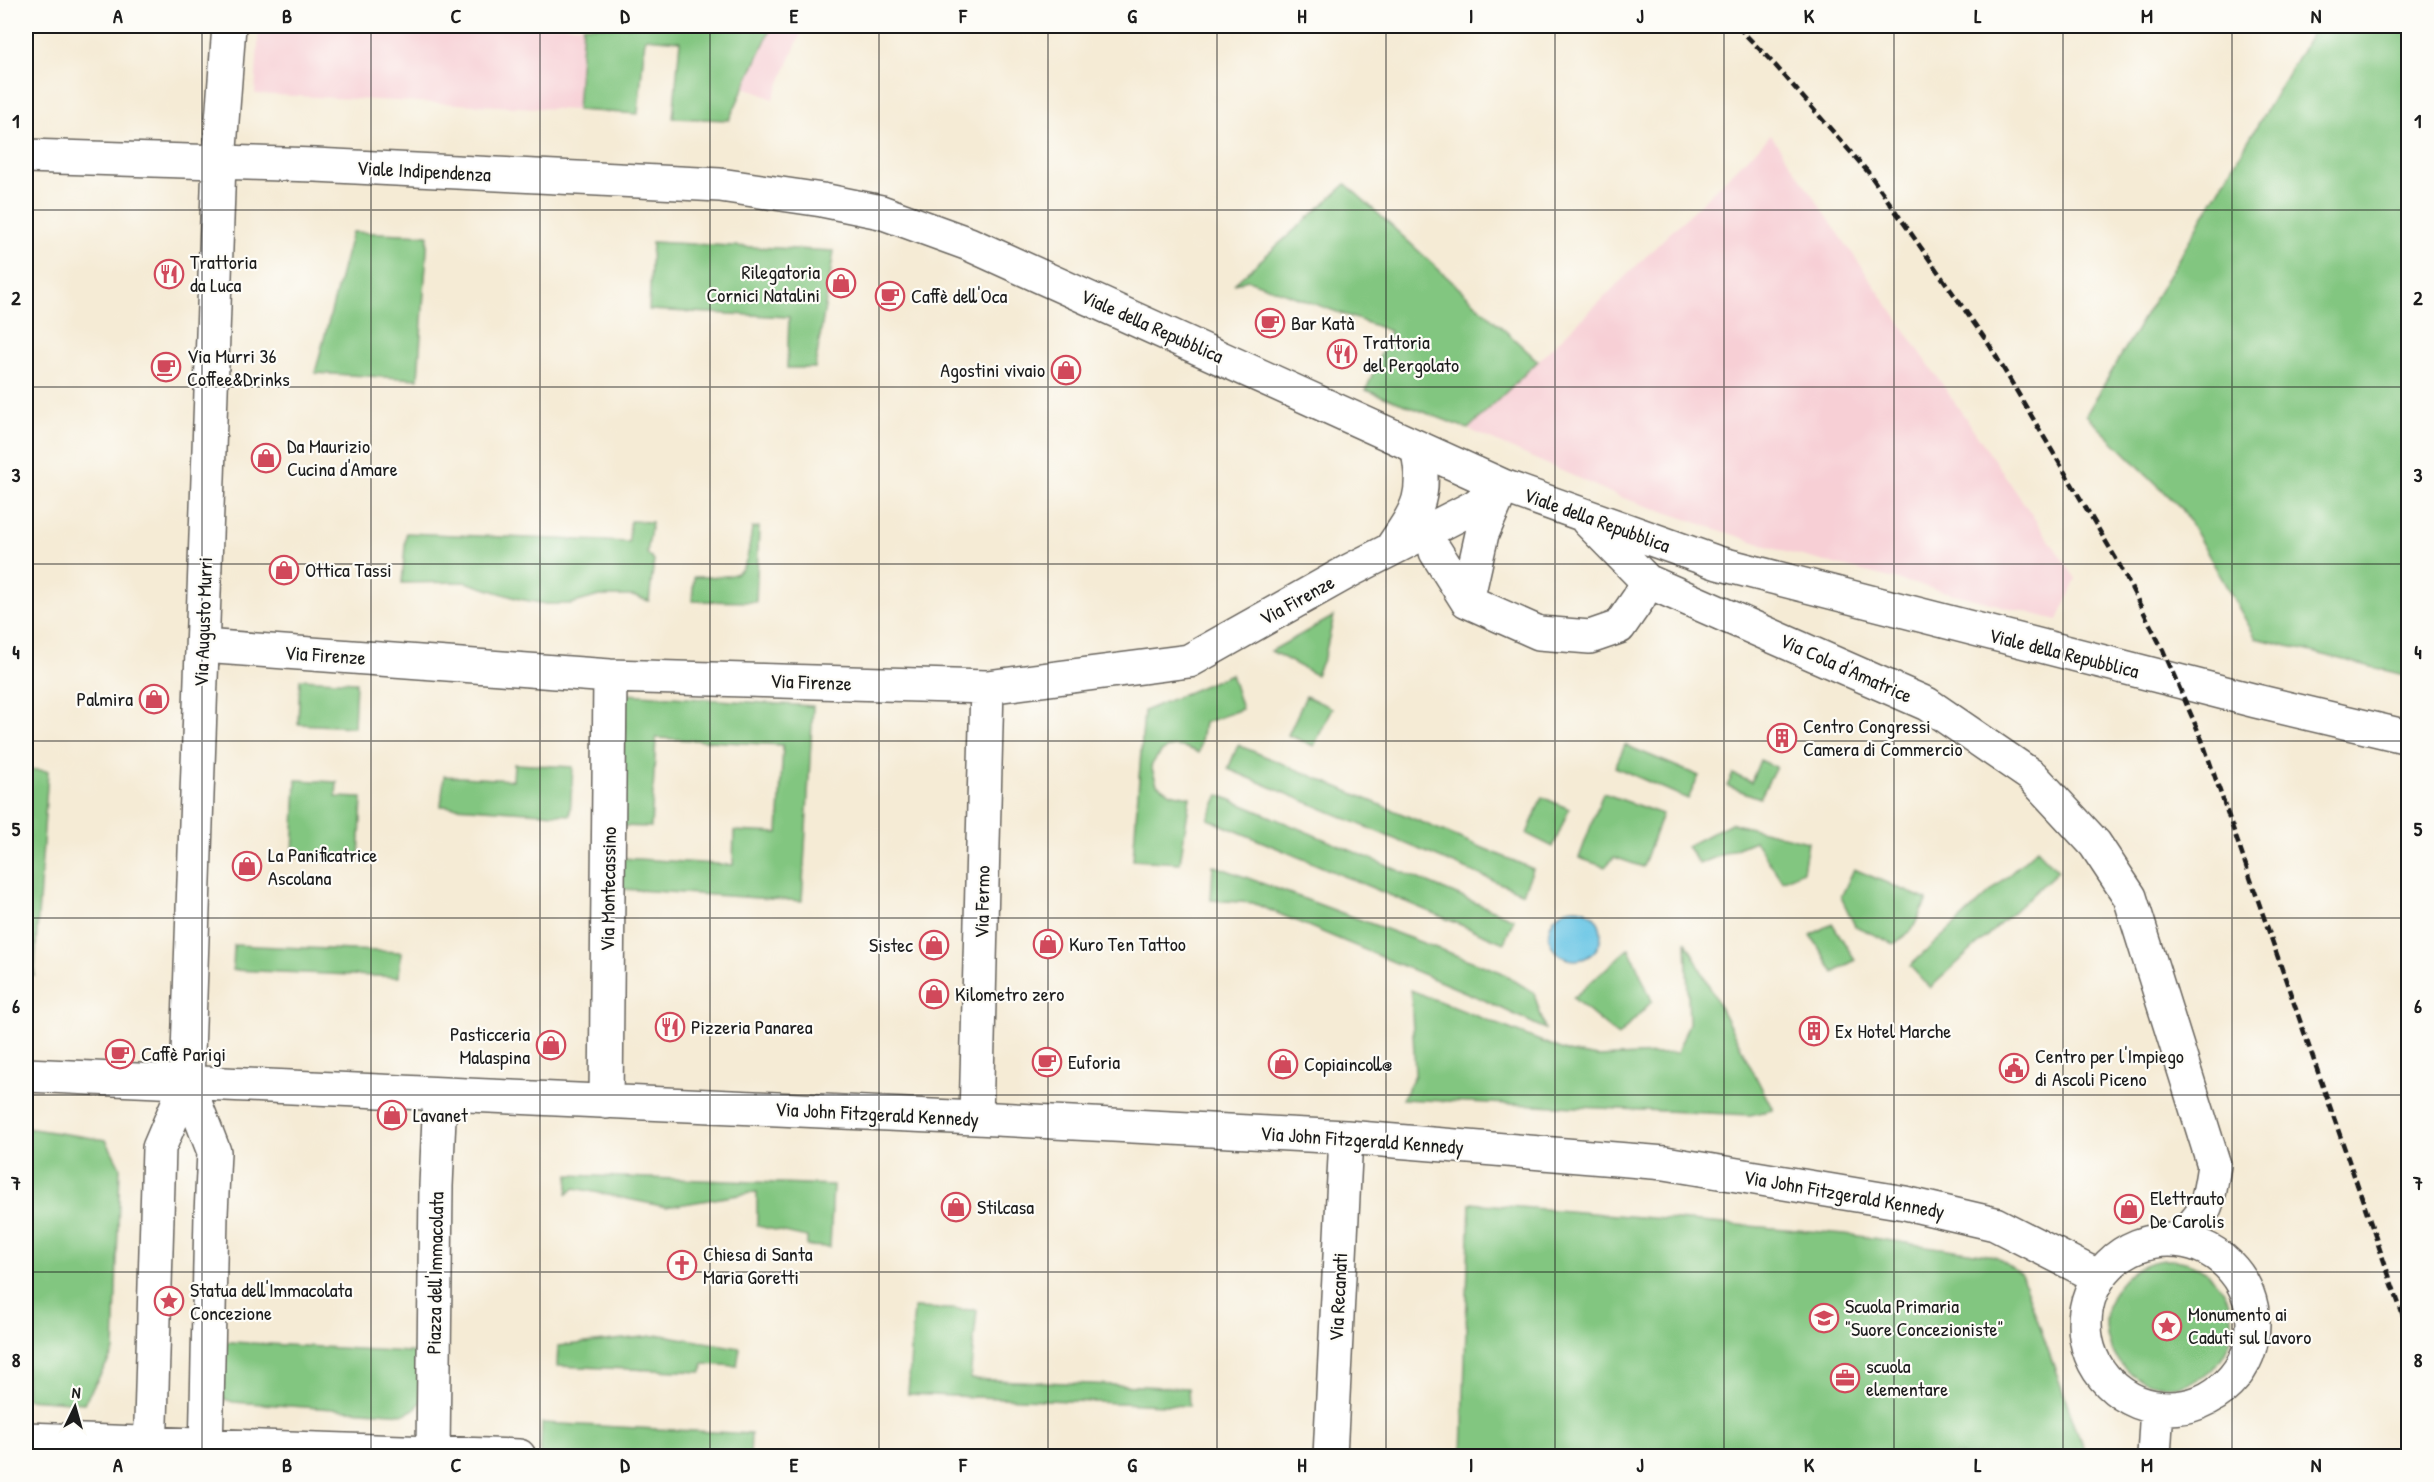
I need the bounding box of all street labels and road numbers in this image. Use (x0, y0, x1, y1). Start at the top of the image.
street label: Viale Indipendenza (356, 154, 492, 188)
street label: Viale della Repubblica (1076, 282, 1228, 369)
street label: Viale della Repubblica (1520, 481, 1674, 559)
street label: Via Augusto Murri (187, 557, 218, 687)
street label: Via Firenze (1255, 568, 1339, 631)
street label: Viale della Repubblica (1986, 621, 2142, 684)
street label: Via Cola d'Amatrice (1776, 626, 1917, 709)
street label: Via Firenze (284, 638, 367, 671)
street label: Via Firenze (770, 667, 852, 696)
street label: Via Montecassino (593, 826, 622, 952)
street label: Via Fermo (967, 865, 996, 939)
street label: Via John Fitzgerald Kennedy (774, 1095, 980, 1132)
street label: Via John Fitzgerald Kennedy (1259, 1119, 1465, 1160)
street label: Via John Fitzgerald Kennedy (1741, 1163, 1947, 1225)
street label: Piazza dell'Immacolata (420, 1191, 449, 1355)
street label: Via Recanati (1322, 1252, 1353, 1342)

